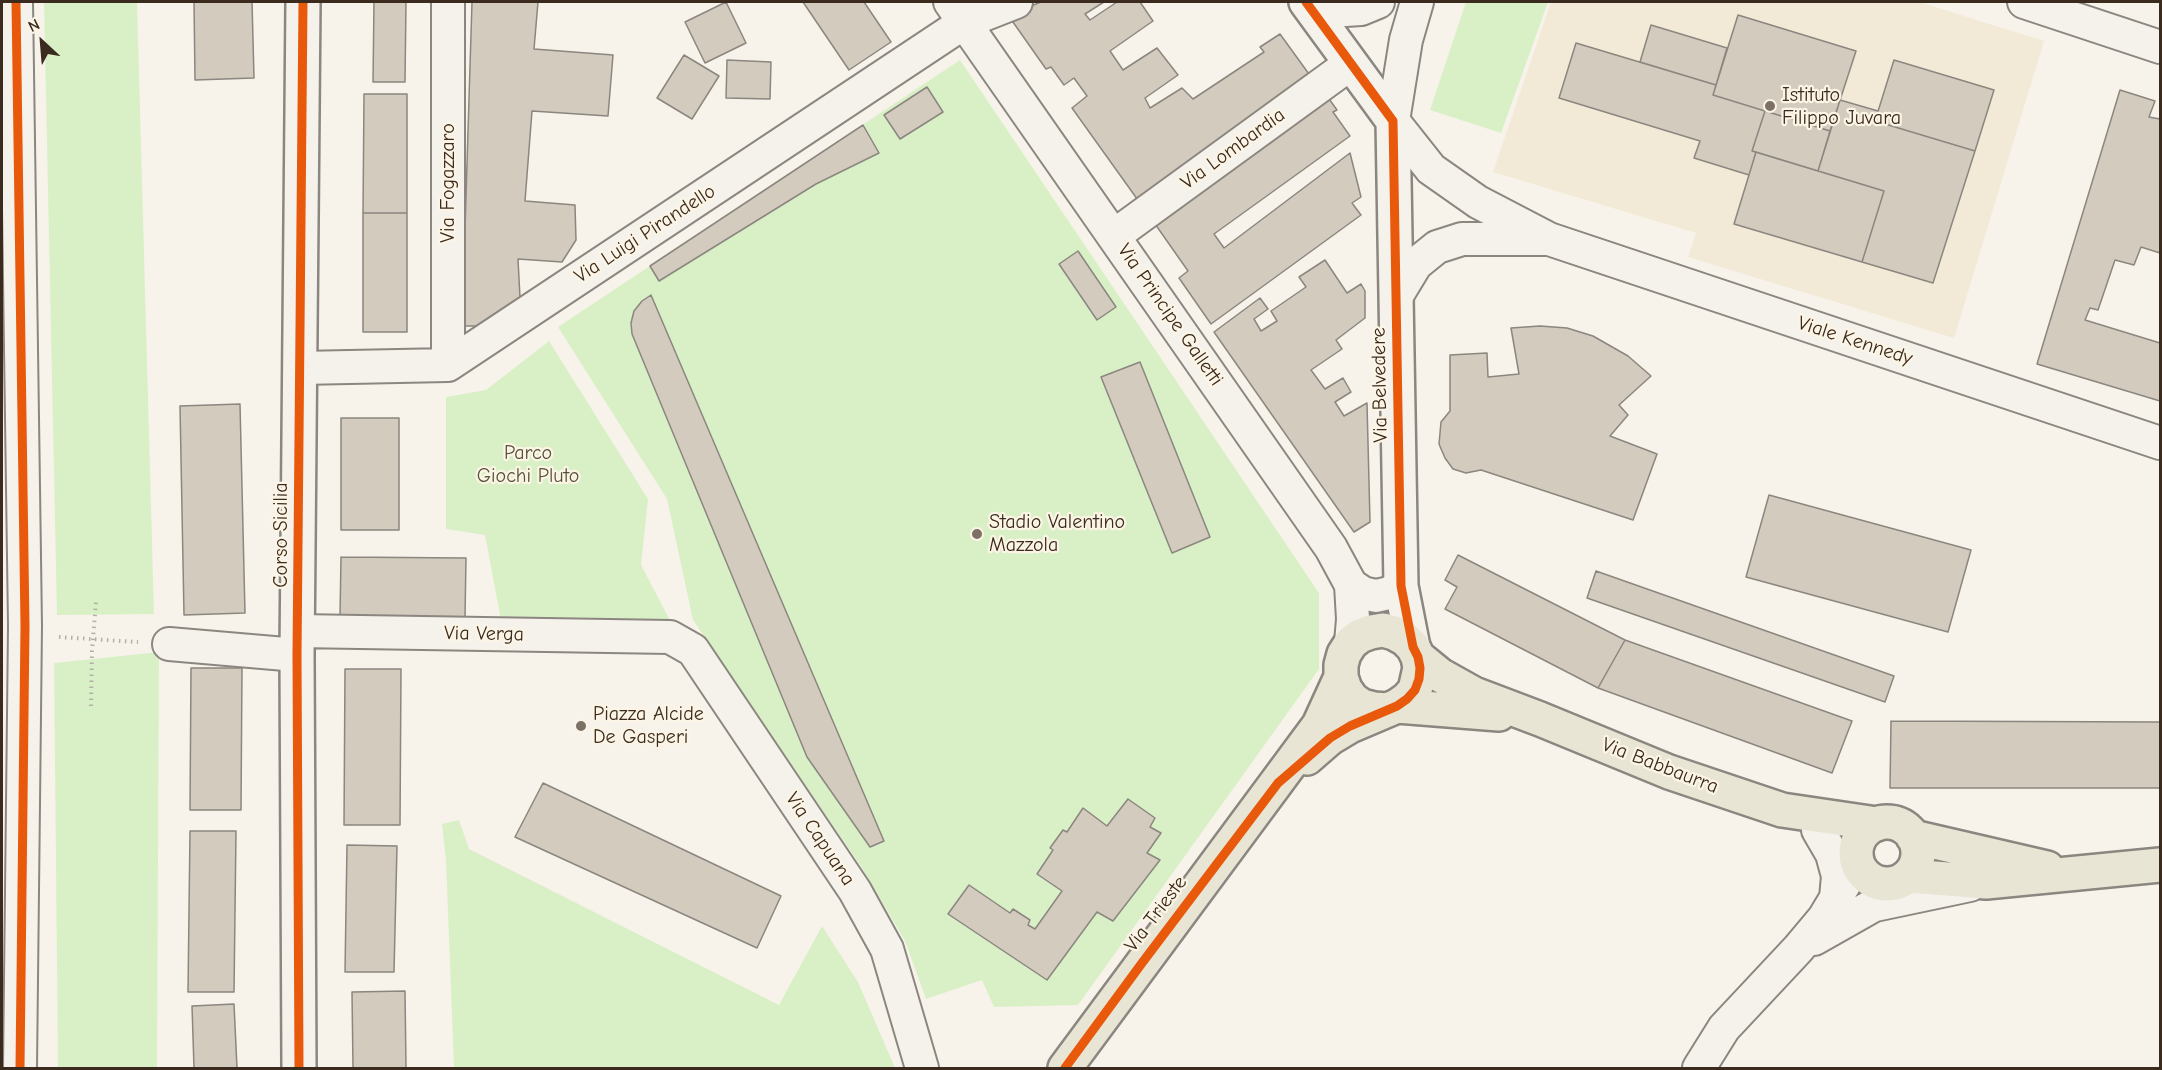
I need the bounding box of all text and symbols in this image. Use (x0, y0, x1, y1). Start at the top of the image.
north arrow (12, 12, 72, 72)
text: N (25, 15, 43, 36)
place label: Istituto Filippo Juvara (1782, 83, 1901, 130)
marker: Istituto Filippo Juvara (1763, 99, 1777, 113)
street label: Via Lombardia (1176, 103, 1290, 195)
street label: Via Fogazzaro (436, 123, 460, 243)
street label: Via Luigi Pirandello (570, 179, 720, 289)
street label: Via Principe Galletti (1112, 239, 1228, 391)
street label: Viale Kennedy (1794, 311, 1916, 371)
street label: Via Belvedere (1367, 327, 1393, 443)
park label: Parco Giochi Pluto (477, 441, 579, 488)
street label: Corso Sicilia (269, 482, 293, 588)
place label: Stadio Valentino Mazzola (989, 510, 1125, 557)
marker: Stadio Valentino Mazzola (970, 527, 984, 541)
street label: Via Verga (444, 621, 524, 647)
place label: Piazza Alcide De Gasperi (593, 702, 704, 749)
marker: Piazza Alcide De Gasperi (574, 719, 588, 733)
street label: Via Babbaurra (1598, 733, 1722, 799)
street label: Via Capuana (780, 788, 860, 890)
street label: Via Trieste (1120, 871, 1192, 957)

